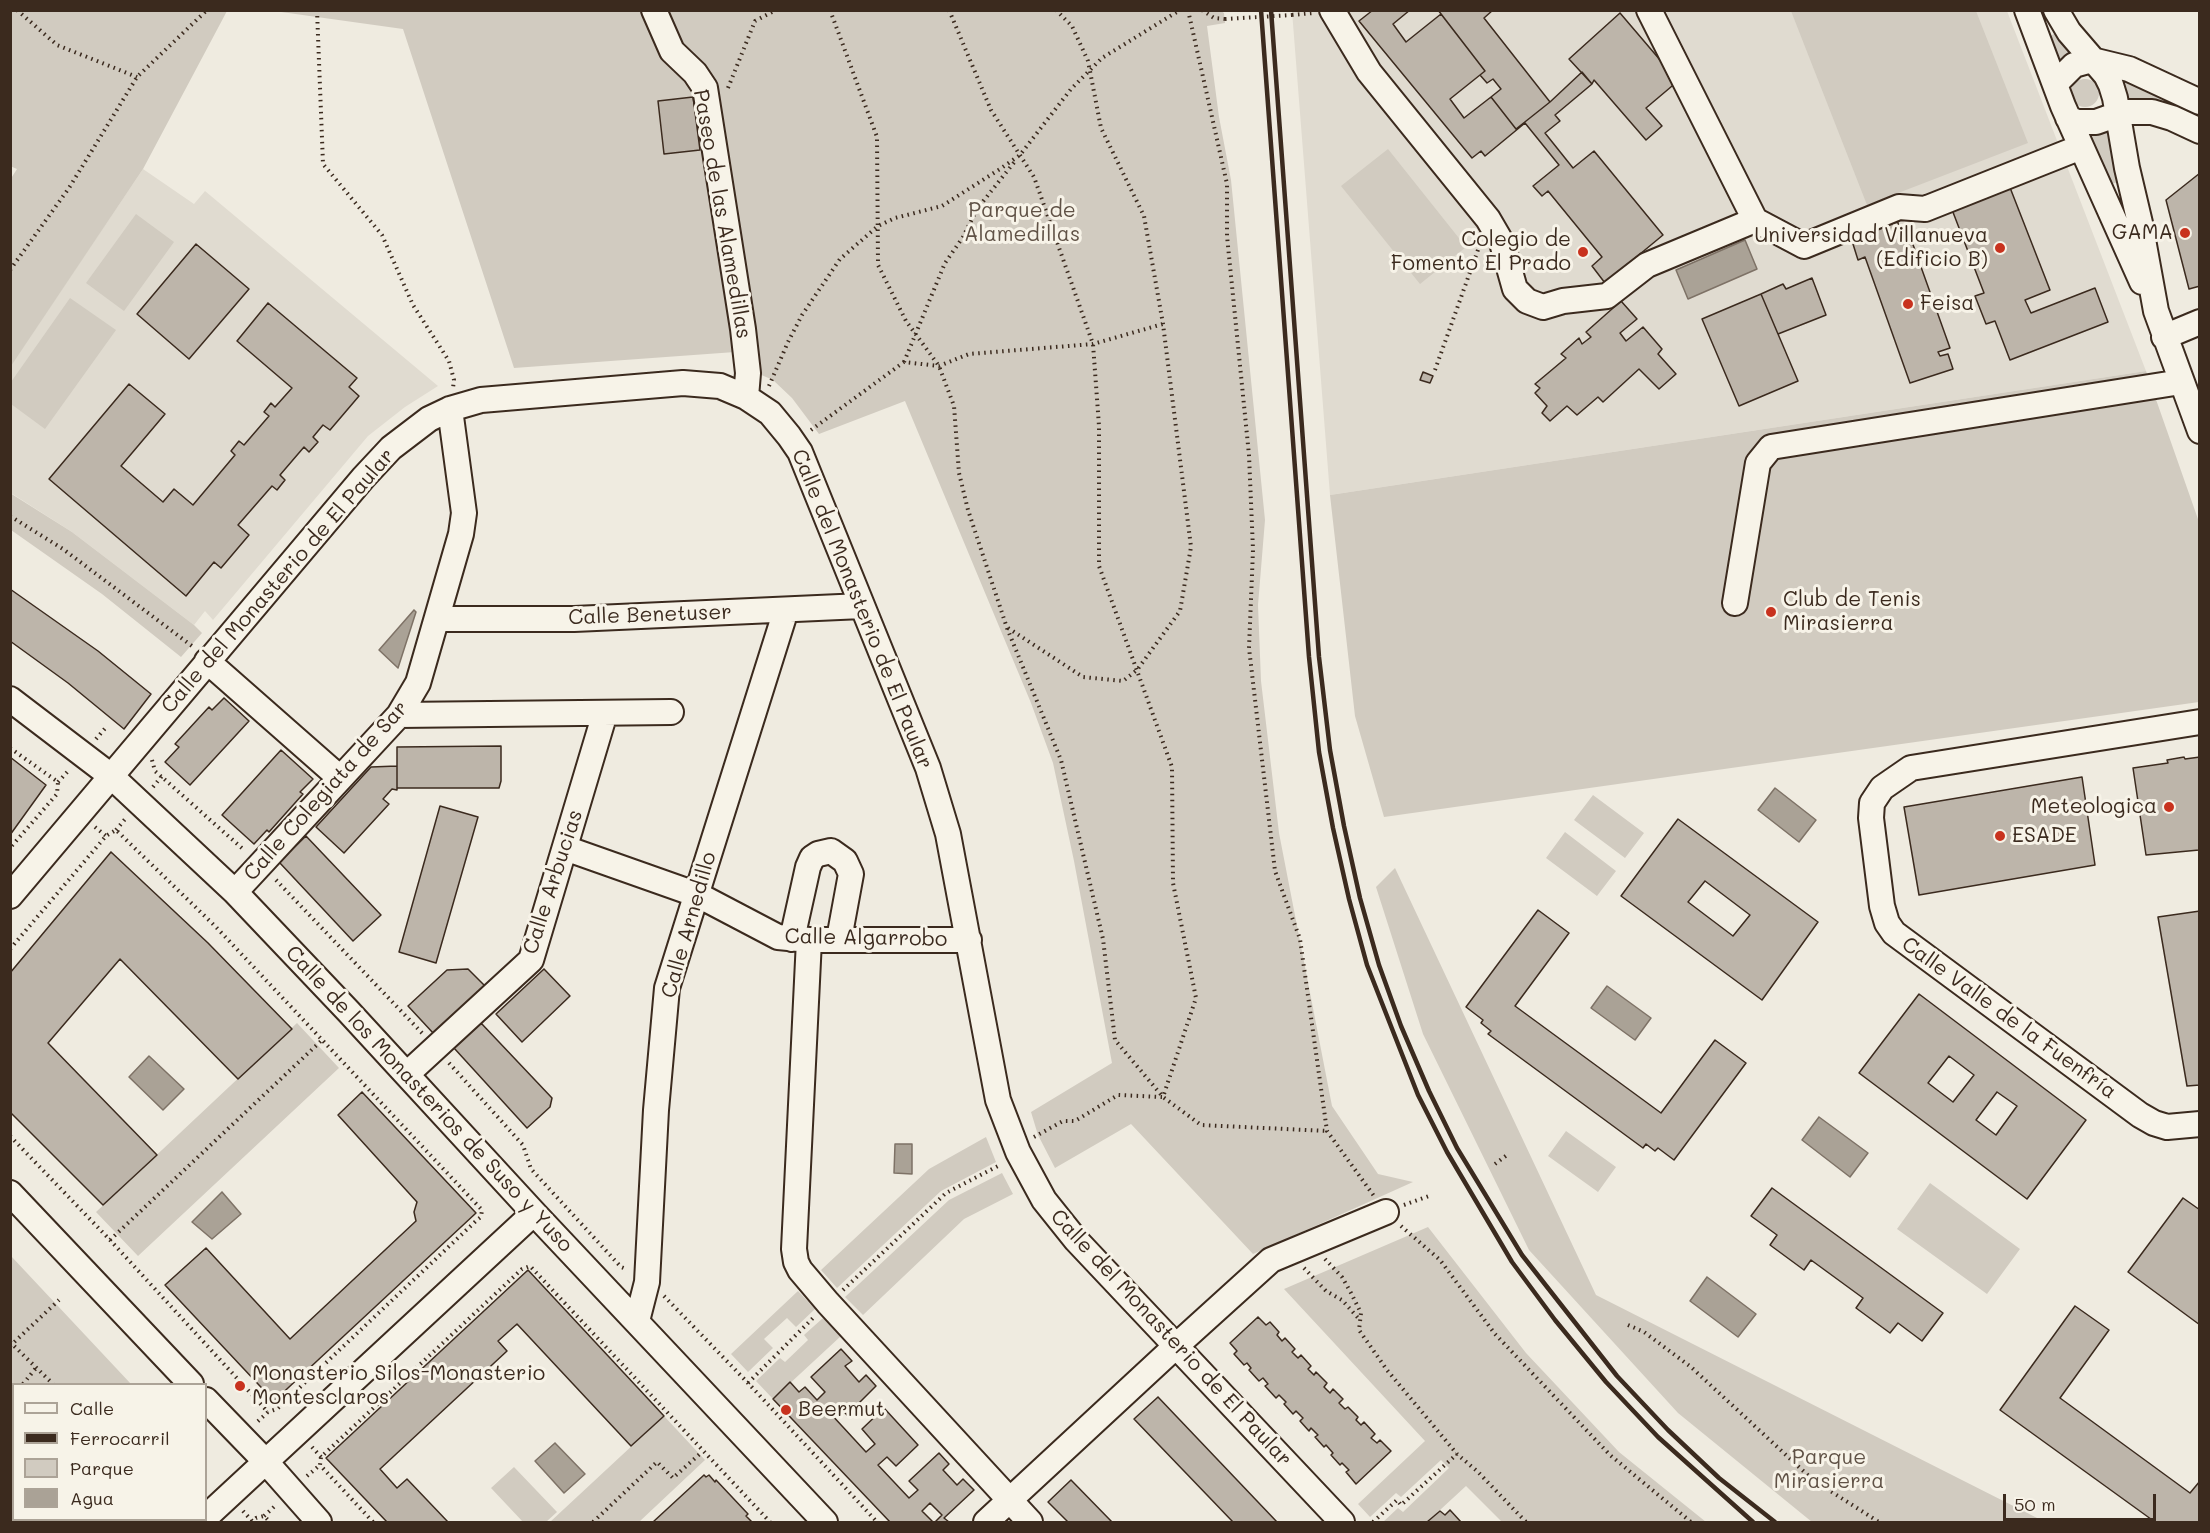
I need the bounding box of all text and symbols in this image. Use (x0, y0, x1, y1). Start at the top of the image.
street label: Paseo de las Alamedillas (688, 87, 756, 341)
park label: Parque de Alamedillas (964, 198, 1080, 248)
place label: GAMA (2112, 220, 2173, 246)
place label: Universidad Villanueva (Edificio B) (1754, 223, 1988, 273)
marker: GAMA (2178, 226, 2192, 240)
place label: Colegio de Fomento El Prado (1391, 227, 1571, 277)
marker: Universidad Villanueva (Edificio B) (1993, 241, 2007, 255)
marker: Colegio de Fomento El Prado (1576, 245, 1590, 259)
place label: Feisa (1920, 291, 1974, 317)
marker: Feisa (1901, 297, 1915, 311)
street label: Calle del Monasterio de El Paular (156, 443, 400, 719)
street label: Calle del Monasterio de El Paular (786, 446, 938, 772)
place label: Club de Tenis Mirasierra (1783, 587, 1921, 637)
street label: Calle Benetuser (568, 600, 732, 630)
marker: Club de Tenis Mirasierra (1764, 605, 1778, 619)
street label: Calle Colegiata de Sar (239, 696, 413, 886)
place label: Meteologica (2031, 794, 2157, 820)
marker: Meteologica (2162, 800, 2176, 814)
street label: Calle Arbucias (518, 807, 588, 957)
place label: ESADE (2012, 823, 2077, 849)
marker: ESADE (1993, 829, 2007, 843)
street label: Calle Arnedillo (656, 849, 722, 1001)
street label: Calle Algarrobo (784, 924, 948, 952)
street label: Calle Valle de la Fuenfría (1897, 932, 2121, 1104)
street label: Calle de los Monasterios de Suso y Yuso (280, 940, 578, 1258)
street label: Calle del Monasterio de El Paular (1045, 1204, 1297, 1472)
place label: Monasterio Silos-Monasterio Montesclaros (252, 1361, 545, 1411)
marker: Monasterio Silos-Monasterio Montesclaros (233, 1379, 247, 1393)
legend (12, 1383, 207, 1521)
text: Calle (70, 1396, 114, 1420)
place label: Beermut (798, 1397, 885, 1423)
marker: Beermut (779, 1403, 793, 1417)
text: Ferrocarril (70, 1426, 170, 1450)
park label: Parque Mirasierra (1774, 1445, 1884, 1495)
text: Parque (70, 1456, 134, 1480)
scale bar (2006, 1482, 2159, 1520)
text: Agua (70, 1486, 114, 1510)
text: 50 m (2014, 1492, 2056, 1516)

